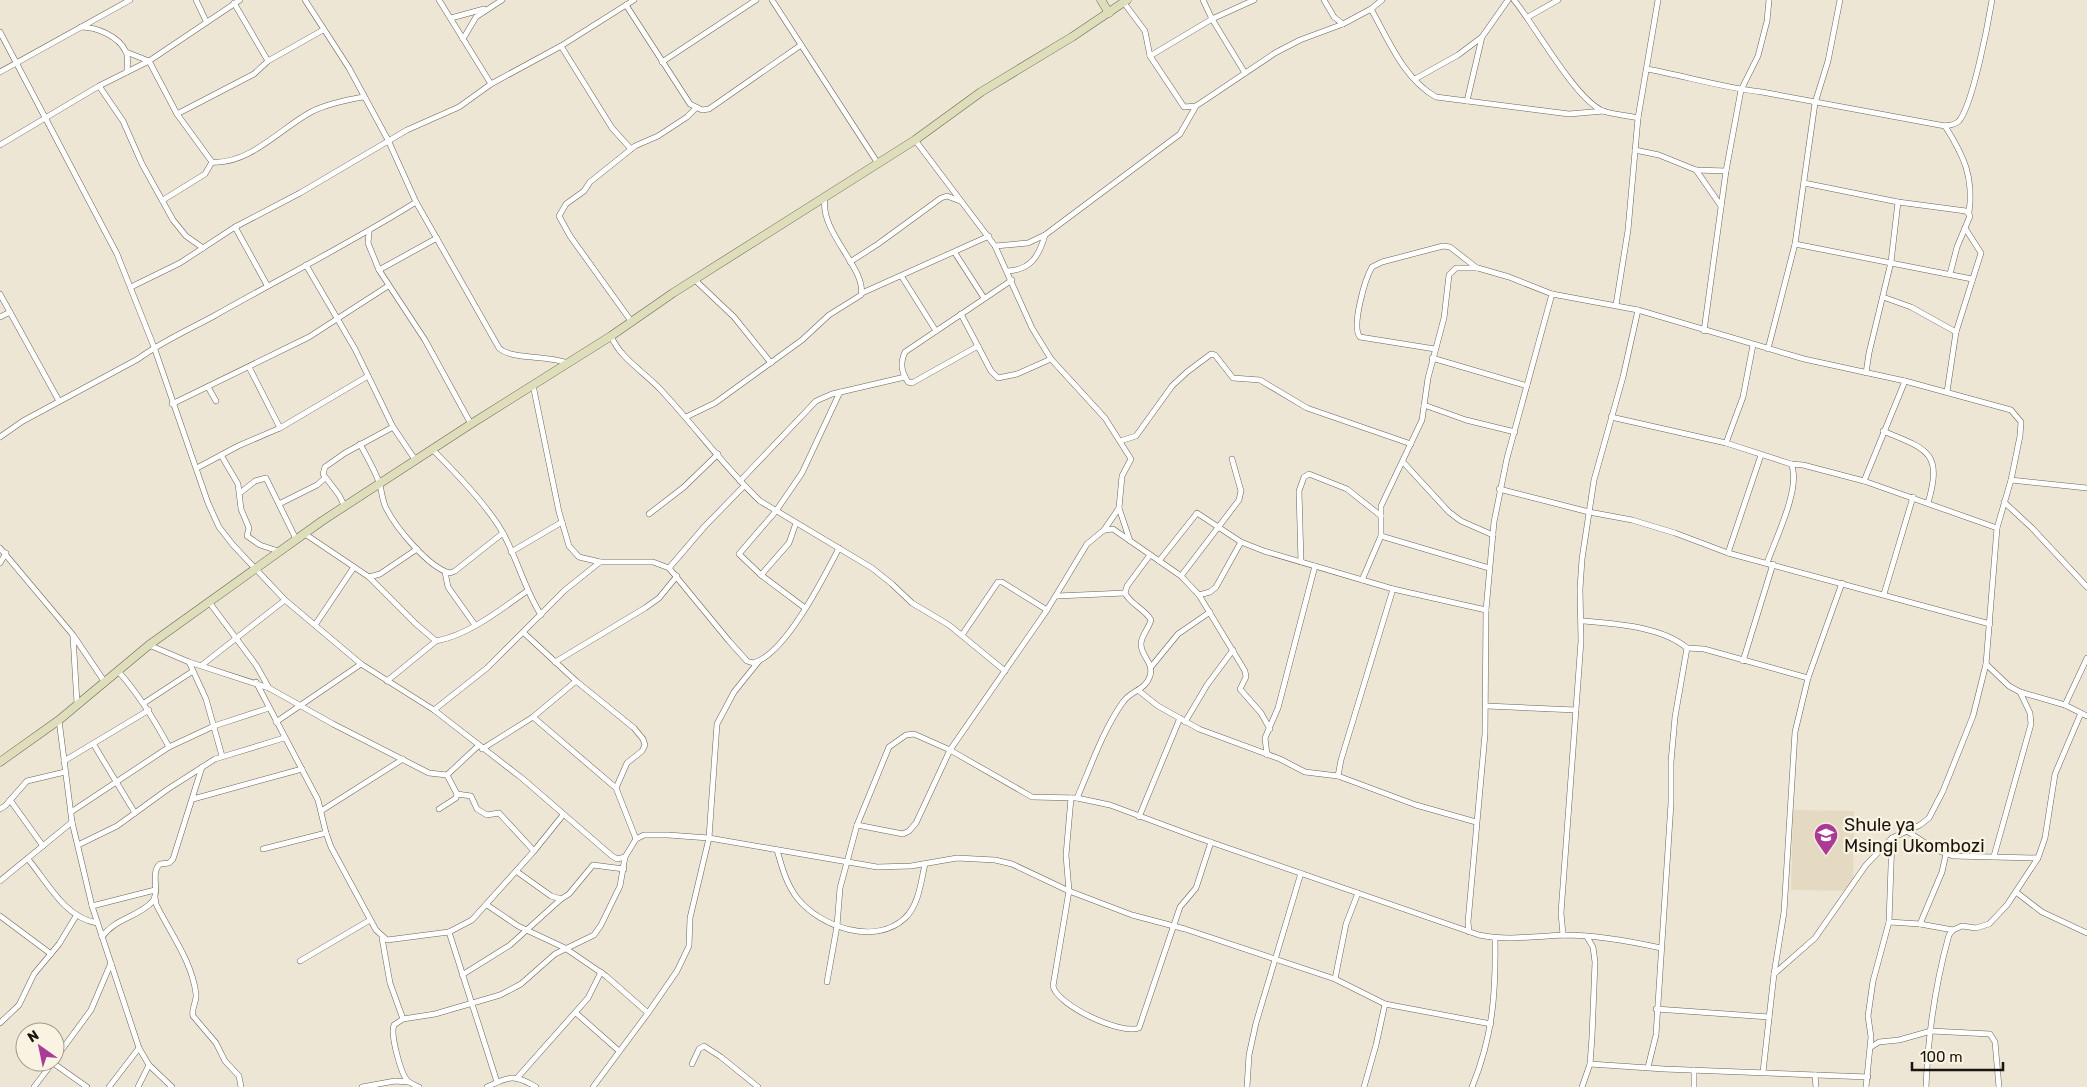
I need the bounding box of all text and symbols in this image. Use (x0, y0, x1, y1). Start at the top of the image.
place label: Shule ya Msingi Ukombozi (1844, 814, 1985, 857)
school or university icon: Shule ya Msingi Ukombozi (1813, 822, 1839, 856)
north arrow (15, 1022, 65, 1072)
text: N (24, 1027, 42, 1046)
scale bar (1912, 1040, 2003, 1072)
text: 100 m (1920, 1048, 1962, 1066)

